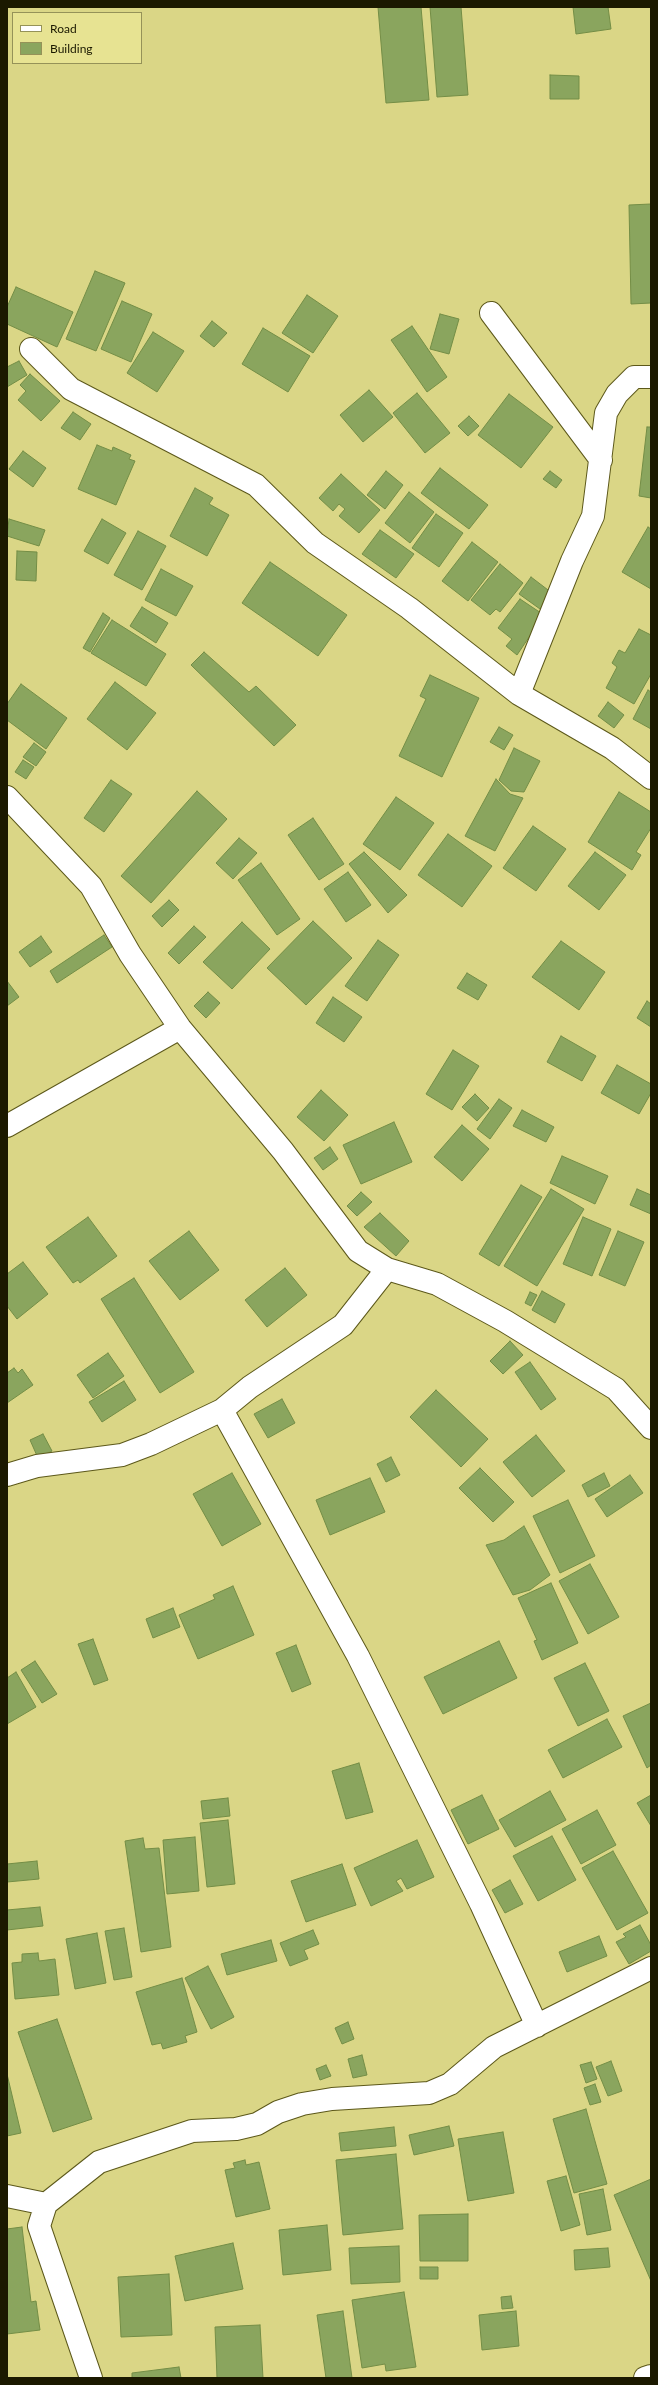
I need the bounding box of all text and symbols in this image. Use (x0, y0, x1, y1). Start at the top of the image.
legend (12, 12, 142, 64)
text: Road (50, 21, 77, 36)
text: Building (50, 41, 93, 56)

